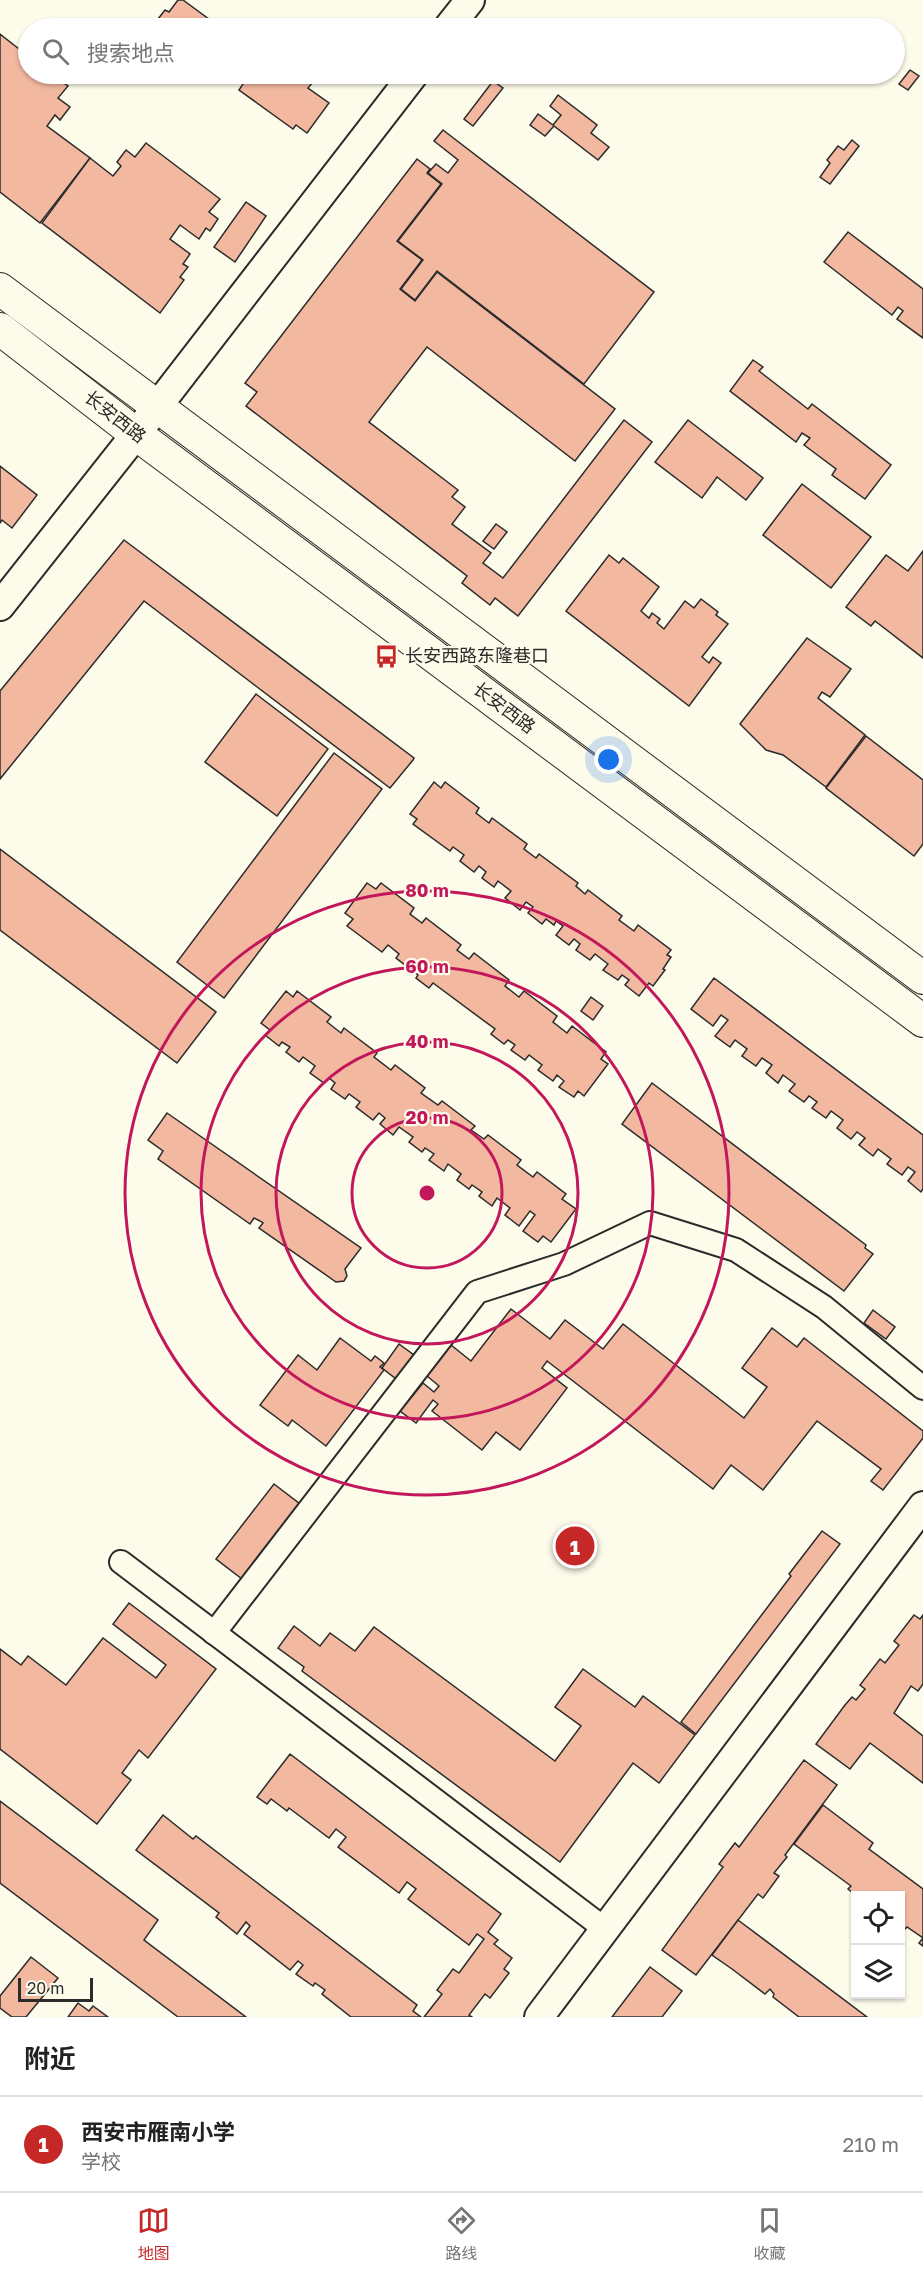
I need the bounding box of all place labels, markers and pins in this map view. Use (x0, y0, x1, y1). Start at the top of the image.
bus stop icon: 长安西路东隆巷口 (374, 643, 400, 669)
place label: 长安西路东隆巷口 (405, 644, 549, 666)
centre of rings (417, 1183, 437, 1203)
pin: 1 (556, 1524, 594, 1568)

